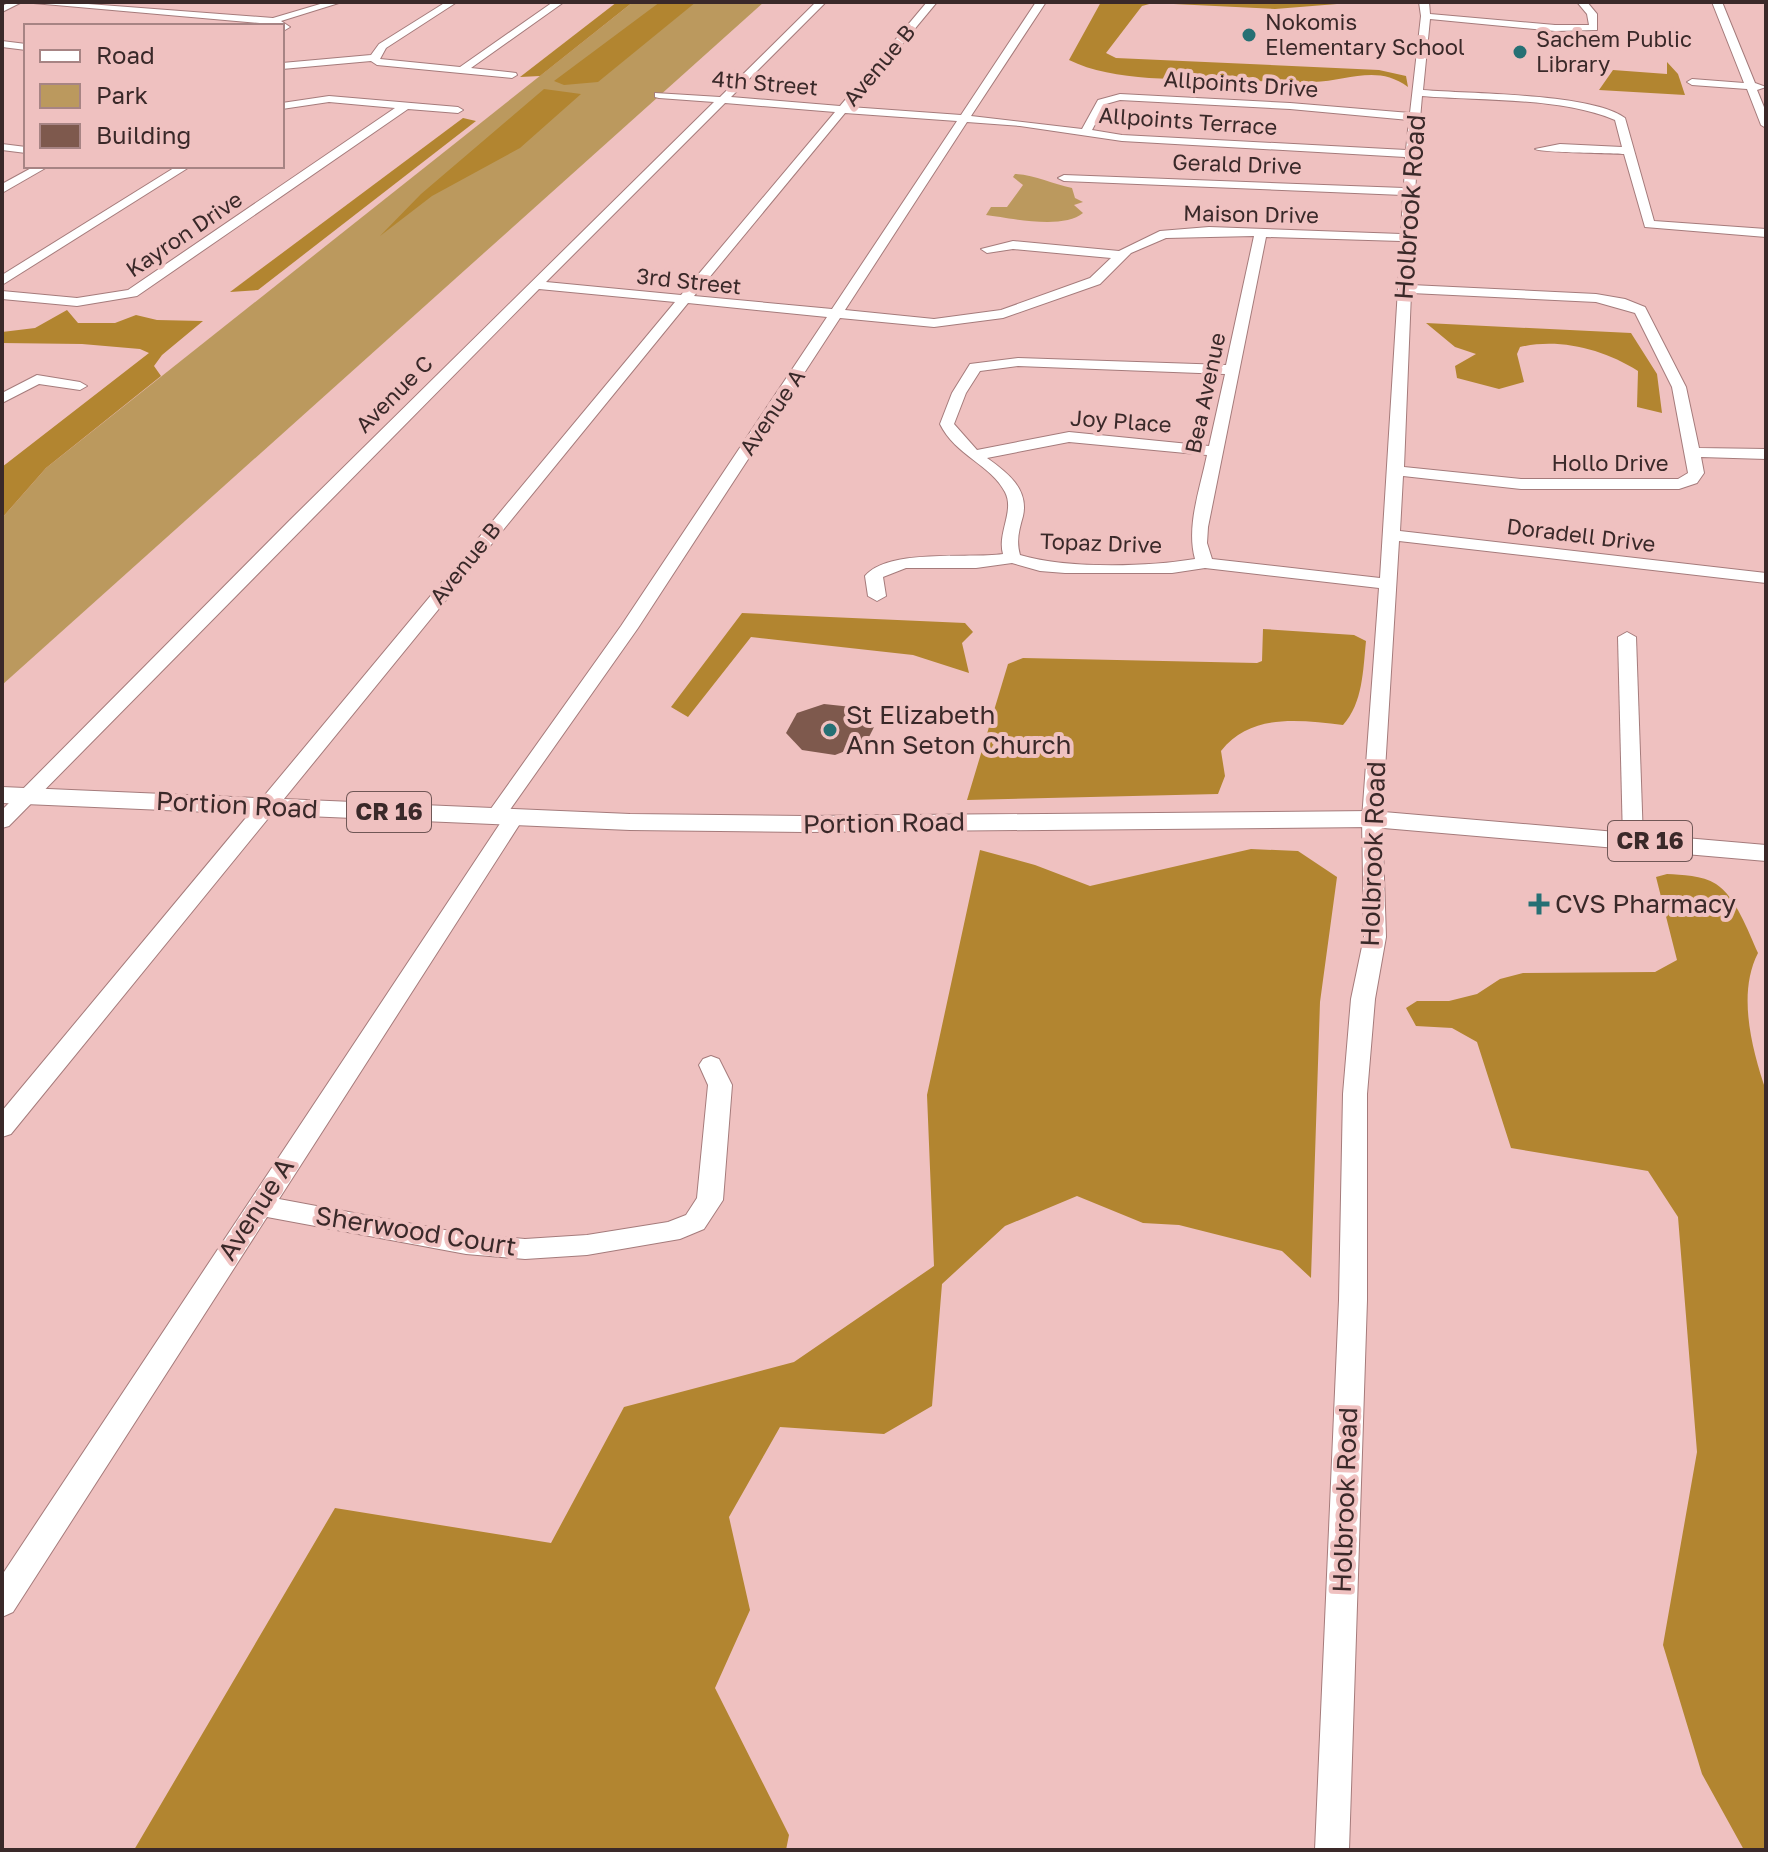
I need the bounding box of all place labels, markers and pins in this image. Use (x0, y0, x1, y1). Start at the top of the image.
place label: Nokomis Elementary School (1265, 8, 1465, 60)
place label: Sachem Public Library (1536, 25, 1692, 77)
marker: Nokomis Elementary School (1240, 26, 1258, 44)
marker: Sachem Public Library (1511, 43, 1529, 61)
place label: St Elizabeth Ann Seton Church (846, 699, 1072, 760)
marker: St Elizabeth Ann Seton Church (821, 721, 839, 739)
place label: CVS Pharmacy (1555, 888, 1737, 919)
marker: CVS Pharmacy (1530, 895, 1548, 913)

